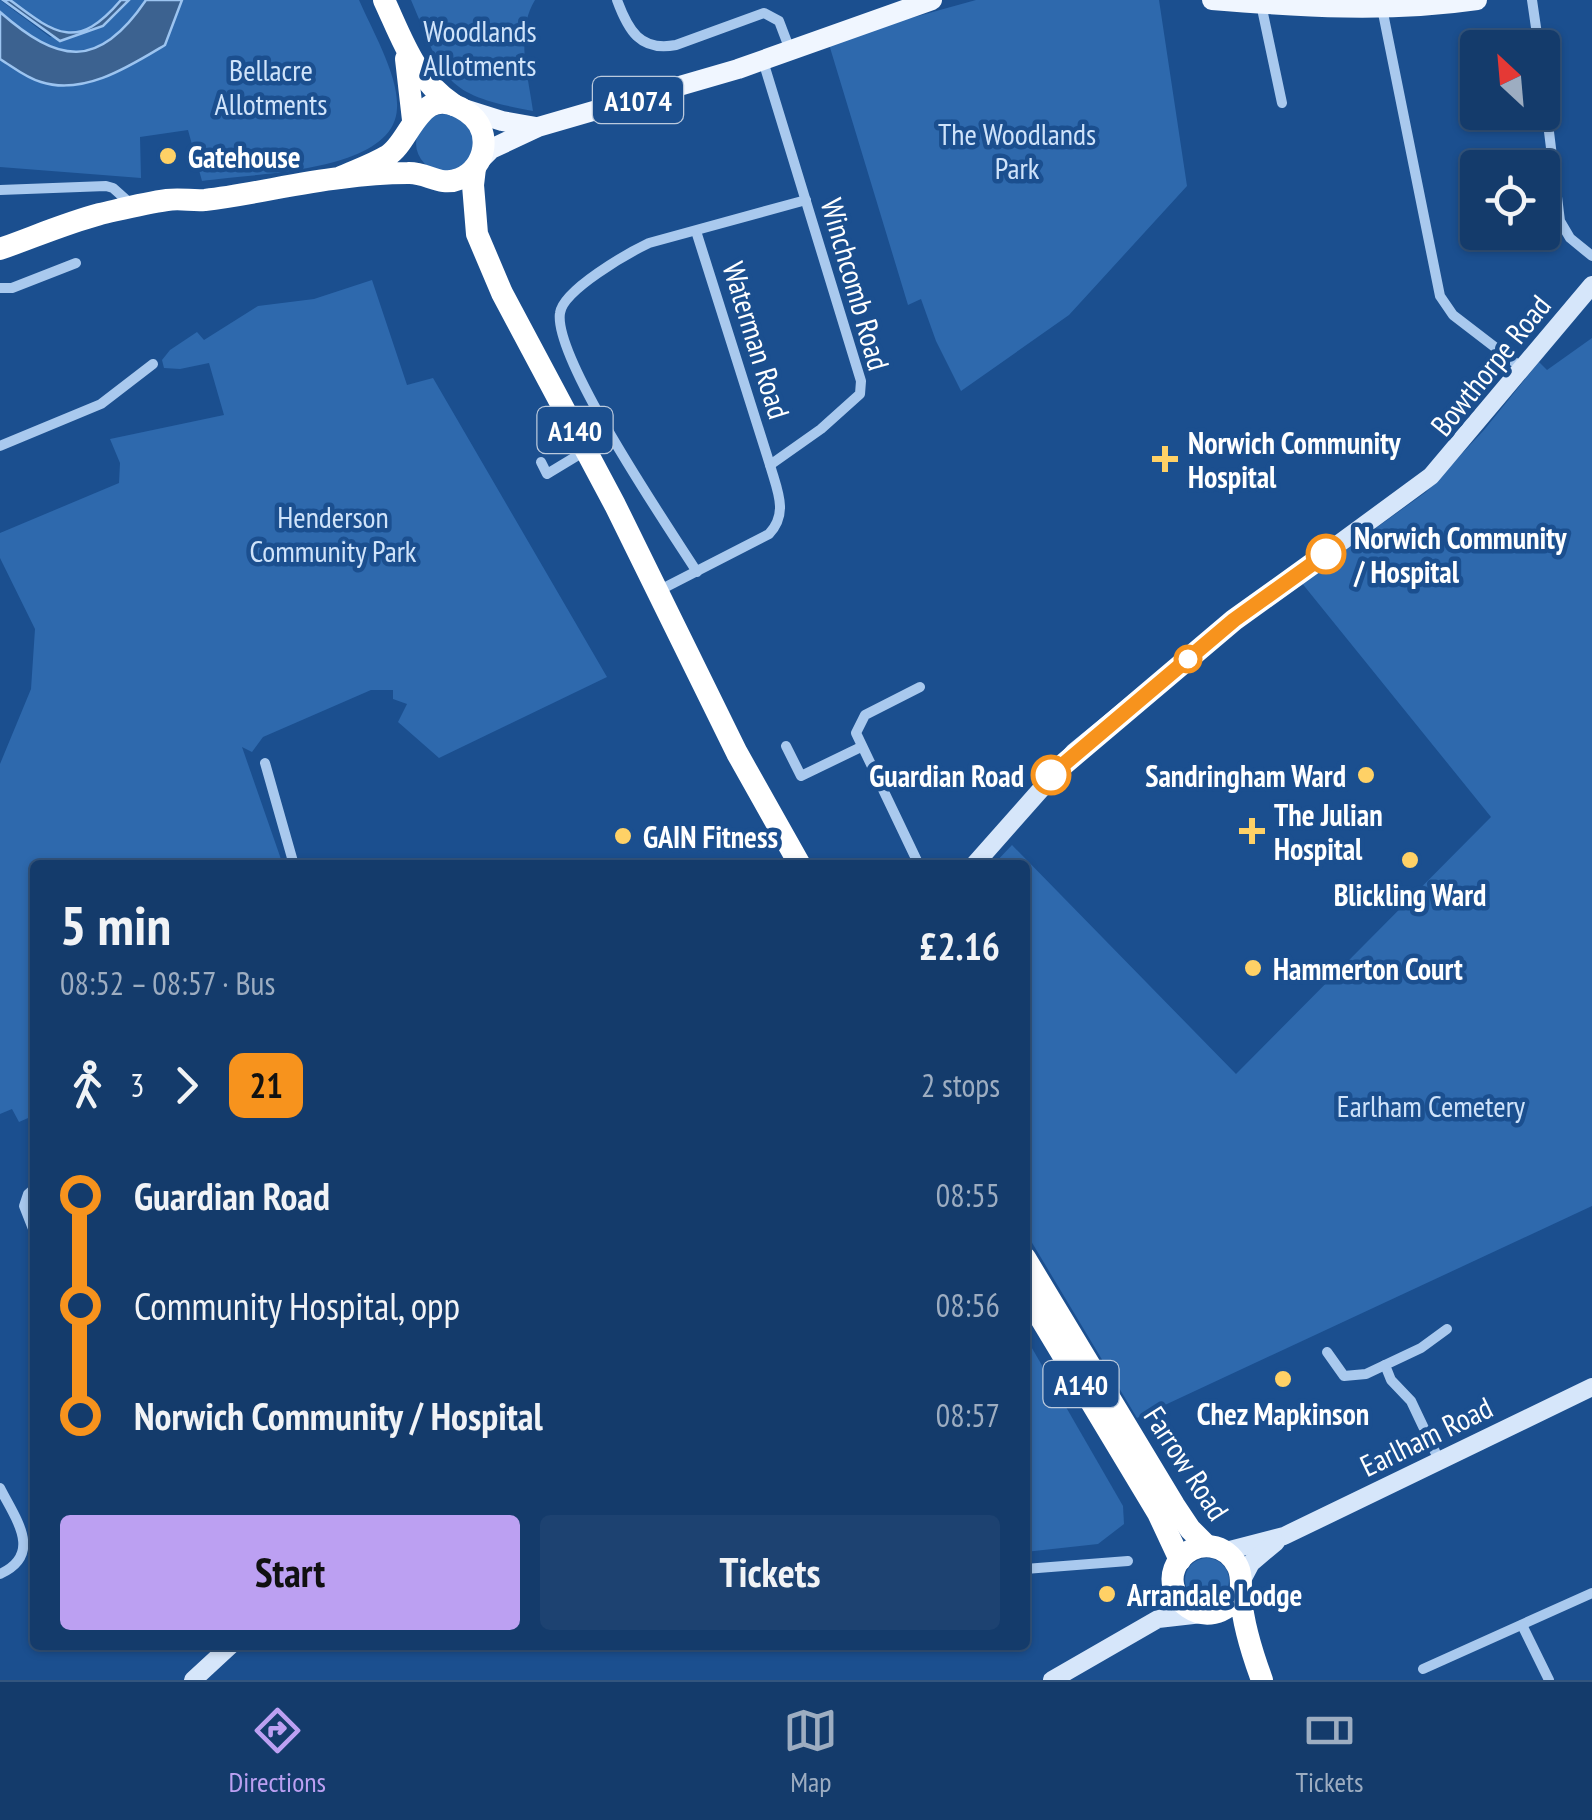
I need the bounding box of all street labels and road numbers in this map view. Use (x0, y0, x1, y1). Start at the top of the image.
road number: A1074 (593, 77, 683, 123)
street label: Winchcomb Road (813, 194, 899, 374)
street label: Waterman Road (715, 257, 799, 423)
street label: Bowthorpe Road (1421, 287, 1559, 443)
road number: A140 (538, 407, 612, 453)
road number: A140 (1044, 1361, 1118, 1407)
street label: Earlham Road (1353, 1387, 1499, 1485)
street label: Farrow Road (1136, 1399, 1238, 1527)

